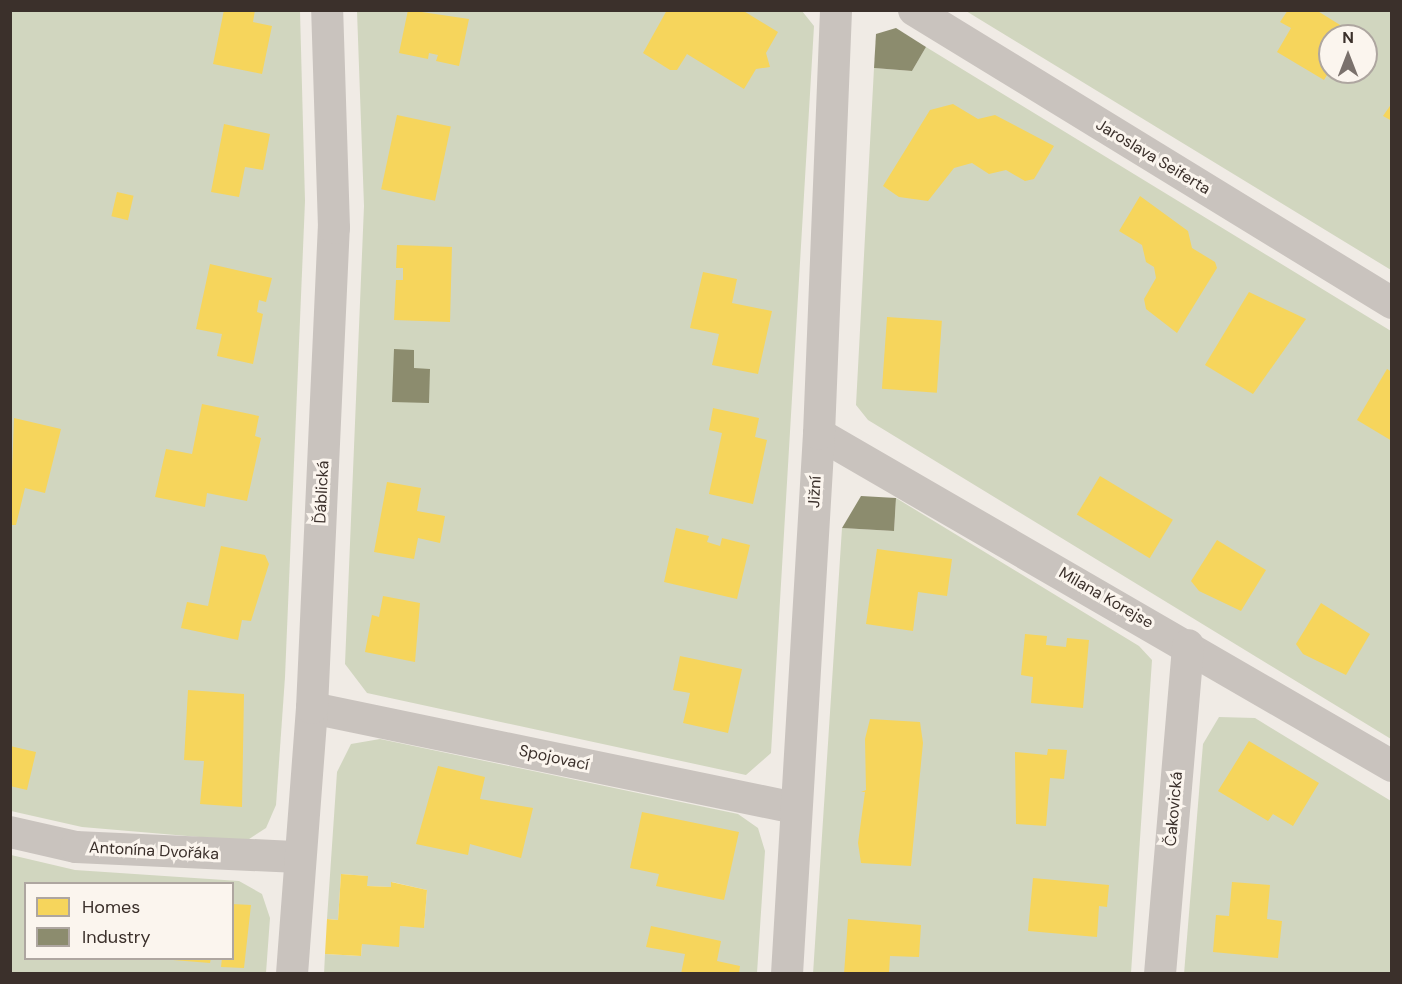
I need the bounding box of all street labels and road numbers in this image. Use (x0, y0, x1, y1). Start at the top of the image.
street label: Jaroslava Seiferta (1092, 115, 1214, 199)
street label: Ďáblická (311, 460, 333, 524)
street label: Jižní (805, 476, 825, 508)
street label: Milana Korejse (1055, 563, 1157, 633)
street label: Spojovací (517, 741, 591, 775)
street label: Čakovická (1161, 771, 1187, 847)
street label: Antonína Dvořáka (89, 838, 219, 864)

